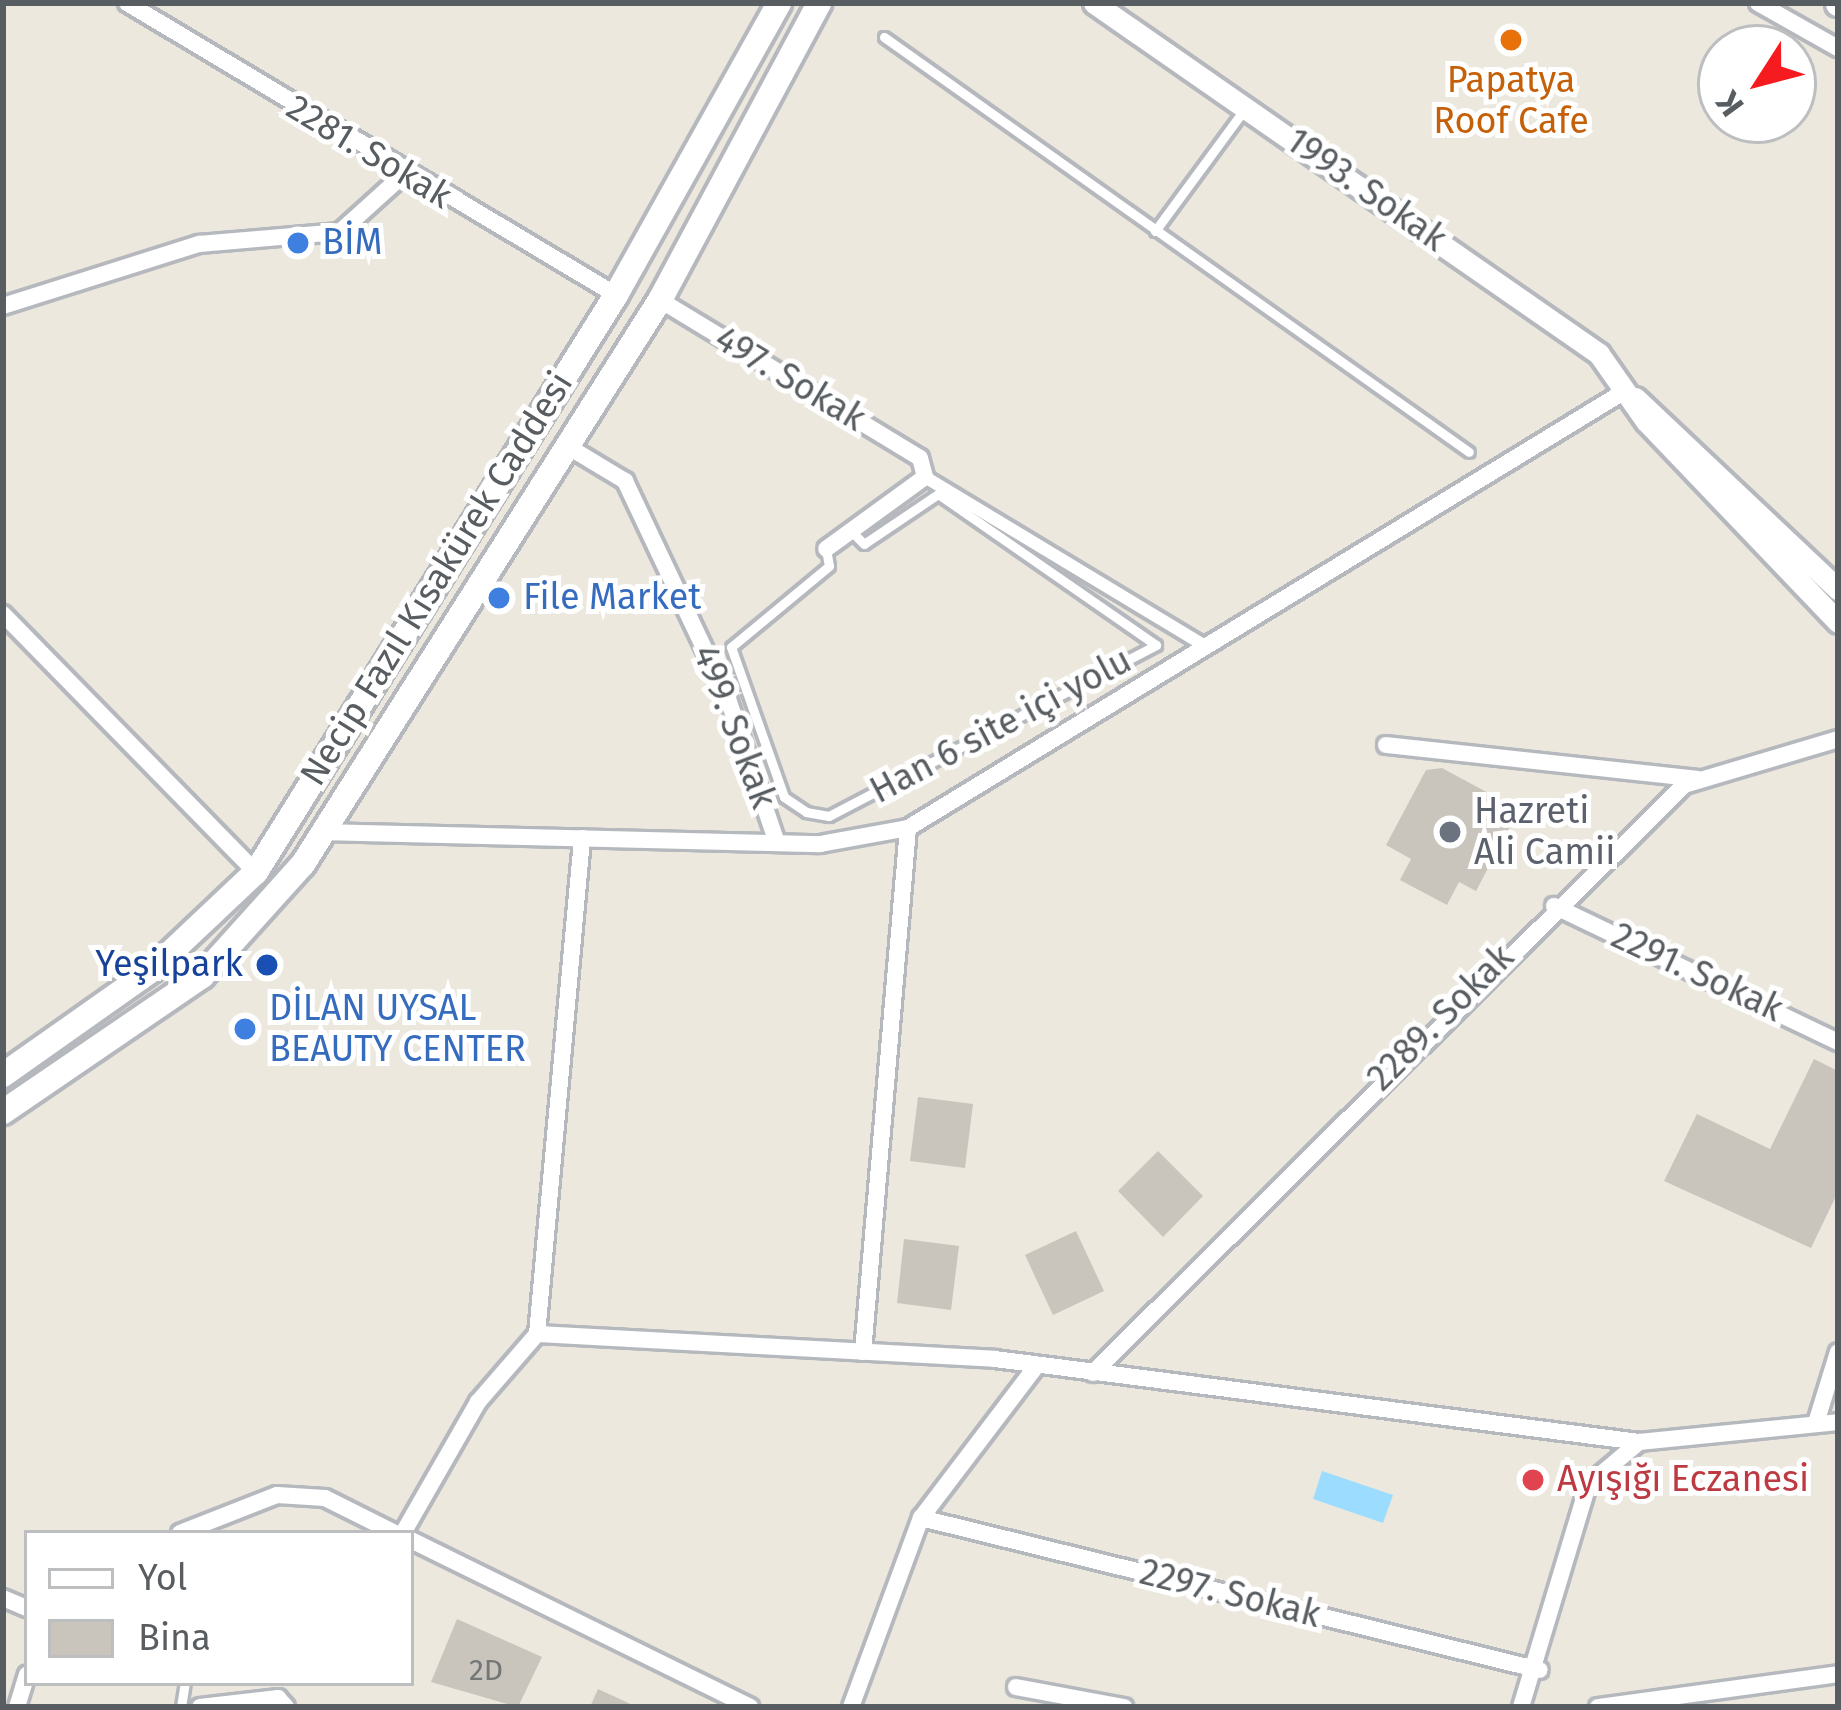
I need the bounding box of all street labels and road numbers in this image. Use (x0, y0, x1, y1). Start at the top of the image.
street label: 2281. Sokak (279, 86, 459, 218)
street label: 1993. Sokak (1278, 119, 1454, 261)
street label: 497. Sokak (707, 317, 873, 441)
street label: Necip Fazıl Kısakürek Caddesi (292, 364, 582, 794)
street label: 499. Sokak (683, 639, 785, 815)
street label: Han 6 site içi yolu (863, 639, 1139, 813)
street label: 2291. Sokak (1605, 915, 1789, 1031)
street label: 2289. Sokak (1359, 936, 1523, 1100)
street label: 2297. Sokak (1135, 1551, 1325, 1637)

